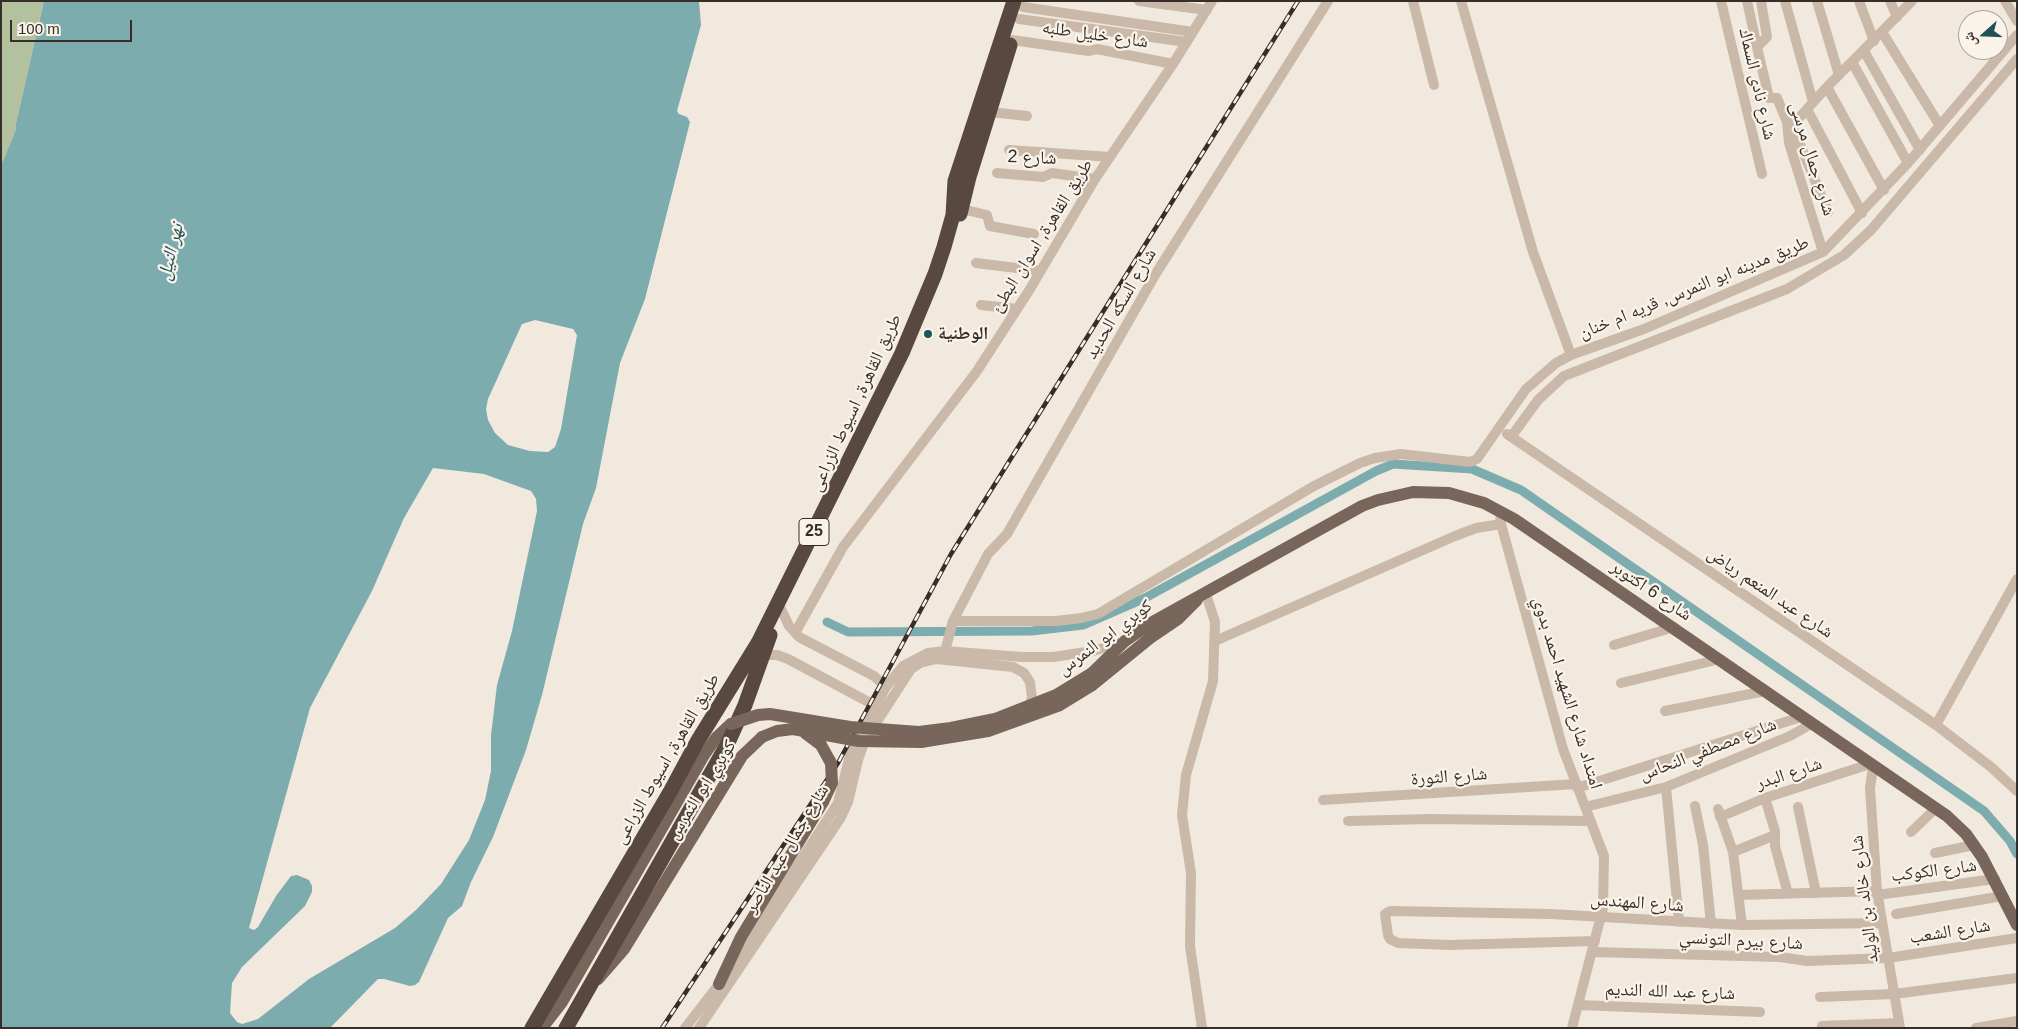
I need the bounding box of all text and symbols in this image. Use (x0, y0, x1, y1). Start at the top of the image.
scale bar (12, 10, 135, 42)
north arrow (1958, 10, 2008, 60)
street label: شارع خليل طلبه (1041, 17, 1149, 53)
text: 100 m (18, 20, 60, 37)
street label: شارع نادى السماك (1734, 26, 1780, 142)
text: ش (1960, 30, 1980, 50)
street label: شارع جمال مرسى (1784, 99, 1840, 219)
street label: شارع 2 (1007, 146, 1057, 170)
street label: طريق القاهرة, اسوان البطئ (986, 155, 1098, 317)
water label: نهر النيل (153, 221, 189, 283)
street label: طريق مدينه ابو النمرس, قريه ام خنان (1576, 232, 1812, 344)
street label: شارع السكه الحديد (1081, 245, 1161, 363)
street label: طريق القاهرة, اسيوط الزراعى (805, 311, 907, 495)
place label: الوطنية (938, 323, 988, 345)
marker: الوطنية (922, 328, 934, 340)
road number: 25 (799, 518, 829, 546)
street label: شارع عبد المنعم رياض (1703, 543, 1837, 643)
street label: شارع 6 اكتوبر (1606, 556, 1696, 626)
street label: امتداد شارع الشهيد احمد بدوي (1527, 594, 1607, 792)
street label: كوبري ابو النمرس (1053, 595, 1157, 681)
street label: طريق القاهرة, اسيوط الزراعى (609, 670, 725, 848)
street label: شارع مصطفي النحاس (1636, 714, 1780, 786)
street label: كوبري ابو النمرس (663, 736, 741, 844)
street label: شارع البدر (1753, 753, 1825, 795)
street label: شارع الثورة (1410, 764, 1488, 790)
street label: شارع جمال عبد الناصر (740, 781, 834, 917)
street label: شارع خالد بن الوليد (1846, 834, 1884, 964)
street label: شارع الكوكب (1890, 855, 1978, 887)
street label: شارع المهندس (1590, 889, 1684, 917)
street label: شارع الشعب (1908, 915, 1992, 949)
street label: شارع بيرم التونسي (1679, 927, 1803, 955)
street label: شارع عبد الله النديم (1605, 979, 1735, 1005)

